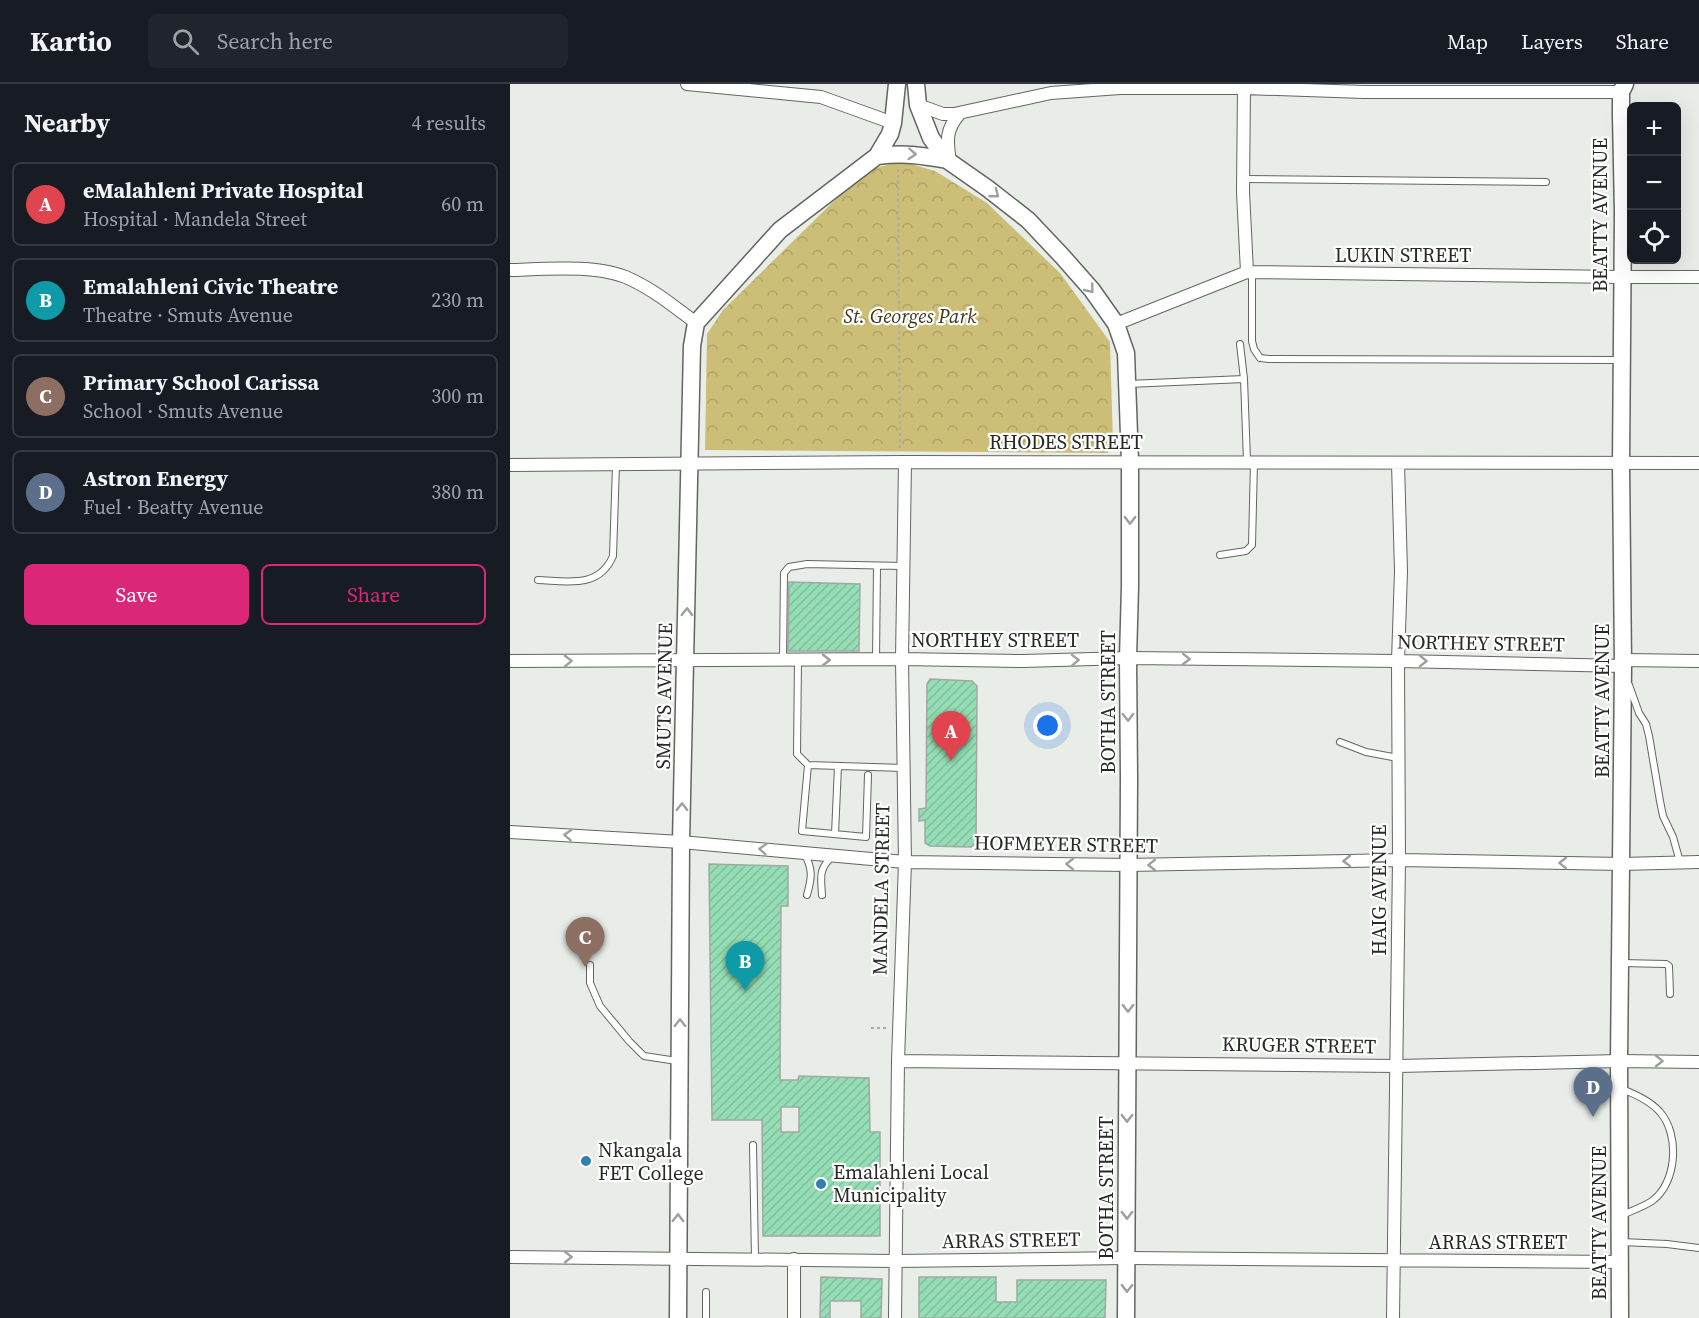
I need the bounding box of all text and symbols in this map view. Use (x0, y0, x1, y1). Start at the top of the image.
search box (148, 14, 568, 68)
text: Kartio (30, 22, 112, 60)
icon: search (169, 25, 202, 58)
text: Search here (217, 26, 333, 56)
text: Map (1447, 27, 1488, 56)
text: Layers (1521, 27, 1583, 56)
text: Share (1616, 27, 1669, 56)
map controls (1627, 102, 1681, 264)
button: + (1627, 102, 1681, 156)
text: Nearby (24, 105, 110, 141)
text: 4 results (411, 109, 486, 137)
street label: BEATTY AVENUE (1586, 138, 1614, 292)
one-way arrow (908, 148, 917, 161)
button: − (1627, 156, 1681, 210)
text: eMalahleni Private Hospital (83, 175, 364, 205)
one-way arrow (988, 187, 999, 198)
text: A (39, 190, 52, 218)
text: 60 m (441, 190, 484, 218)
text: Hospital · Mandela Street (83, 205, 307, 233)
button: locate (1627, 210, 1681, 264)
street label: LUKIN STREET (1335, 241, 1471, 269)
text: Emalahleni Civic Theatre (83, 271, 338, 301)
one-way arrow (1083, 282, 1094, 293)
text: B (39, 286, 52, 314)
text: 230 m (431, 286, 484, 314)
text: Theatre · Smuts Avenue (83, 301, 293, 329)
park label: St. Georges Park (843, 302, 977, 330)
text: Primary School Carissa (83, 367, 319, 397)
text: C (39, 382, 52, 410)
text: 300 m (431, 382, 484, 410)
text: School · Smuts Avenue (83, 397, 283, 425)
street label: RHODES STREET (989, 428, 1143, 456)
text: Astron Energy (83, 463, 228, 493)
text: D (38, 478, 53, 506)
text: 380 m (431, 478, 484, 506)
text: Fuel · Beatty Avenue (83, 493, 263, 521)
one-way arrow (1124, 516, 1136, 525)
button: Save (24, 564, 249, 625)
button: Share (261, 564, 486, 625)
one-way arrow (680, 607, 693, 616)
street label: SMUTS AVENUE (649, 622, 679, 770)
street label: BEATTY AVENUE (1588, 624, 1616, 778)
street label: NORTHEY STREET (911, 626, 1079, 654)
street label: NORTHEY STREET (1397, 628, 1565, 658)
street label: BOTHA STREET (1094, 630, 1122, 774)
one-way arrow (1071, 653, 1080, 666)
one-way arrow (1182, 653, 1191, 665)
one-way arrow (822, 654, 831, 666)
one-way arrow (564, 655, 573, 667)
one-way arrow (1419, 655, 1428, 668)
your location (1033, 711, 1062, 740)
pin: A (932, 712, 970, 761)
one-way arrow (1122, 712, 1134, 721)
one-way arrow (676, 802, 688, 811)
street label: MANDELA STREET (865, 803, 897, 975)
street label: HAIG AVENUE (1365, 824, 1393, 956)
street label: HOFMEYER STREET (974, 828, 1158, 860)
one-way arrow (564, 829, 573, 842)
one-way arrow (758, 843, 767, 856)
one-way arrow (1343, 854, 1352, 867)
one-way arrow (1559, 856, 1568, 869)
one-way arrow (1065, 858, 1074, 870)
one-way arrow (1148, 858, 1157, 871)
pin: C (566, 918, 604, 967)
pin: B (726, 942, 764, 991)
one-way arrow (1121, 1003, 1134, 1012)
one-way arrow (674, 1018, 686, 1027)
street label: KRUGER STREET (1222, 1030, 1376, 1060)
one-way arrow (1655, 1055, 1664, 1067)
pin: D (1574, 1068, 1612, 1117)
one-way arrow (1121, 1113, 1133, 1122)
street label: BOTHA STREET (1092, 1116, 1120, 1260)
place label: Nkangala FET College (598, 1136, 704, 1187)
street label: BEATTY AVENUE (1585, 1146, 1613, 1300)
marker: Nkangala FET College (579, 1154, 593, 1168)
place label: Emalahleni Local Municipality (833, 1158, 989, 1209)
marker: Emalahleni Local Municipality (814, 1177, 828, 1191)
one-way arrow (1121, 1211, 1133, 1220)
one-way arrow (672, 1213, 684, 1222)
street label: ARRAS STREET (941, 1225, 1081, 1255)
street label: ARRAS STREET (1429, 1228, 1567, 1256)
one-way arrow (564, 1251, 573, 1263)
one-way arrow (1121, 1284, 1133, 1293)

